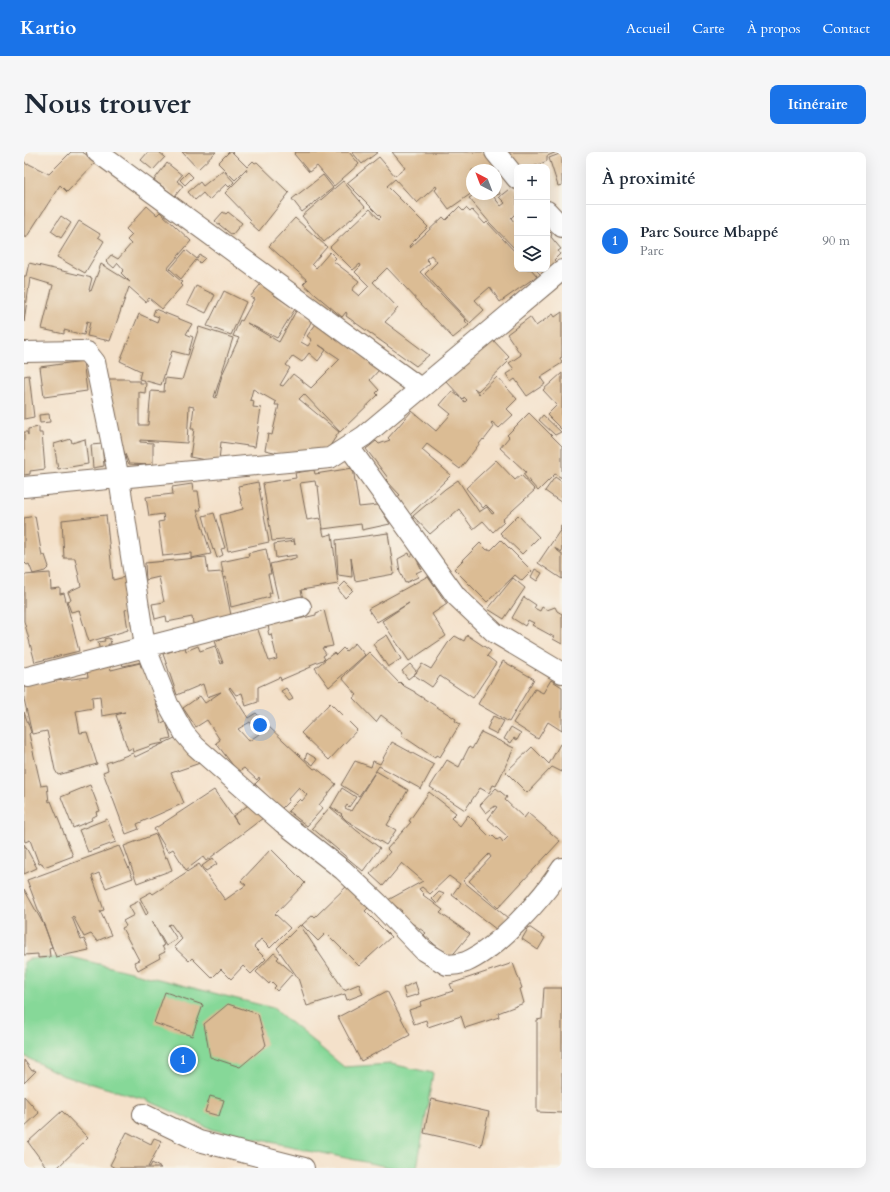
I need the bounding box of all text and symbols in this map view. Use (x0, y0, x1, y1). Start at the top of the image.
text: Kartio (20, 15, 76, 41)
text: Accueil (626, 19, 670, 38)
text: Carte (692, 19, 725, 38)
text: À propos (747, 19, 800, 38)
text: Contact (822, 19, 870, 38)
text: Nous trouver (24, 85, 191, 123)
button: Itinéraire (770, 85, 866, 124)
north arrow (466, 164, 502, 200)
map controls (514, 164, 550, 272)
button: + (514, 164, 550, 200)
text: À proximité (602, 167, 696, 190)
button: − (514, 200, 550, 236)
text: Parc Source Mbappé (640, 222, 778, 242)
text: 1 (612, 232, 618, 250)
text: 90 m (822, 232, 850, 250)
button: layers (514, 236, 550, 272)
text: Parc (640, 242, 664, 260)
your location (250, 715, 270, 735)
pin: 1 (170, 1045, 196, 1075)

